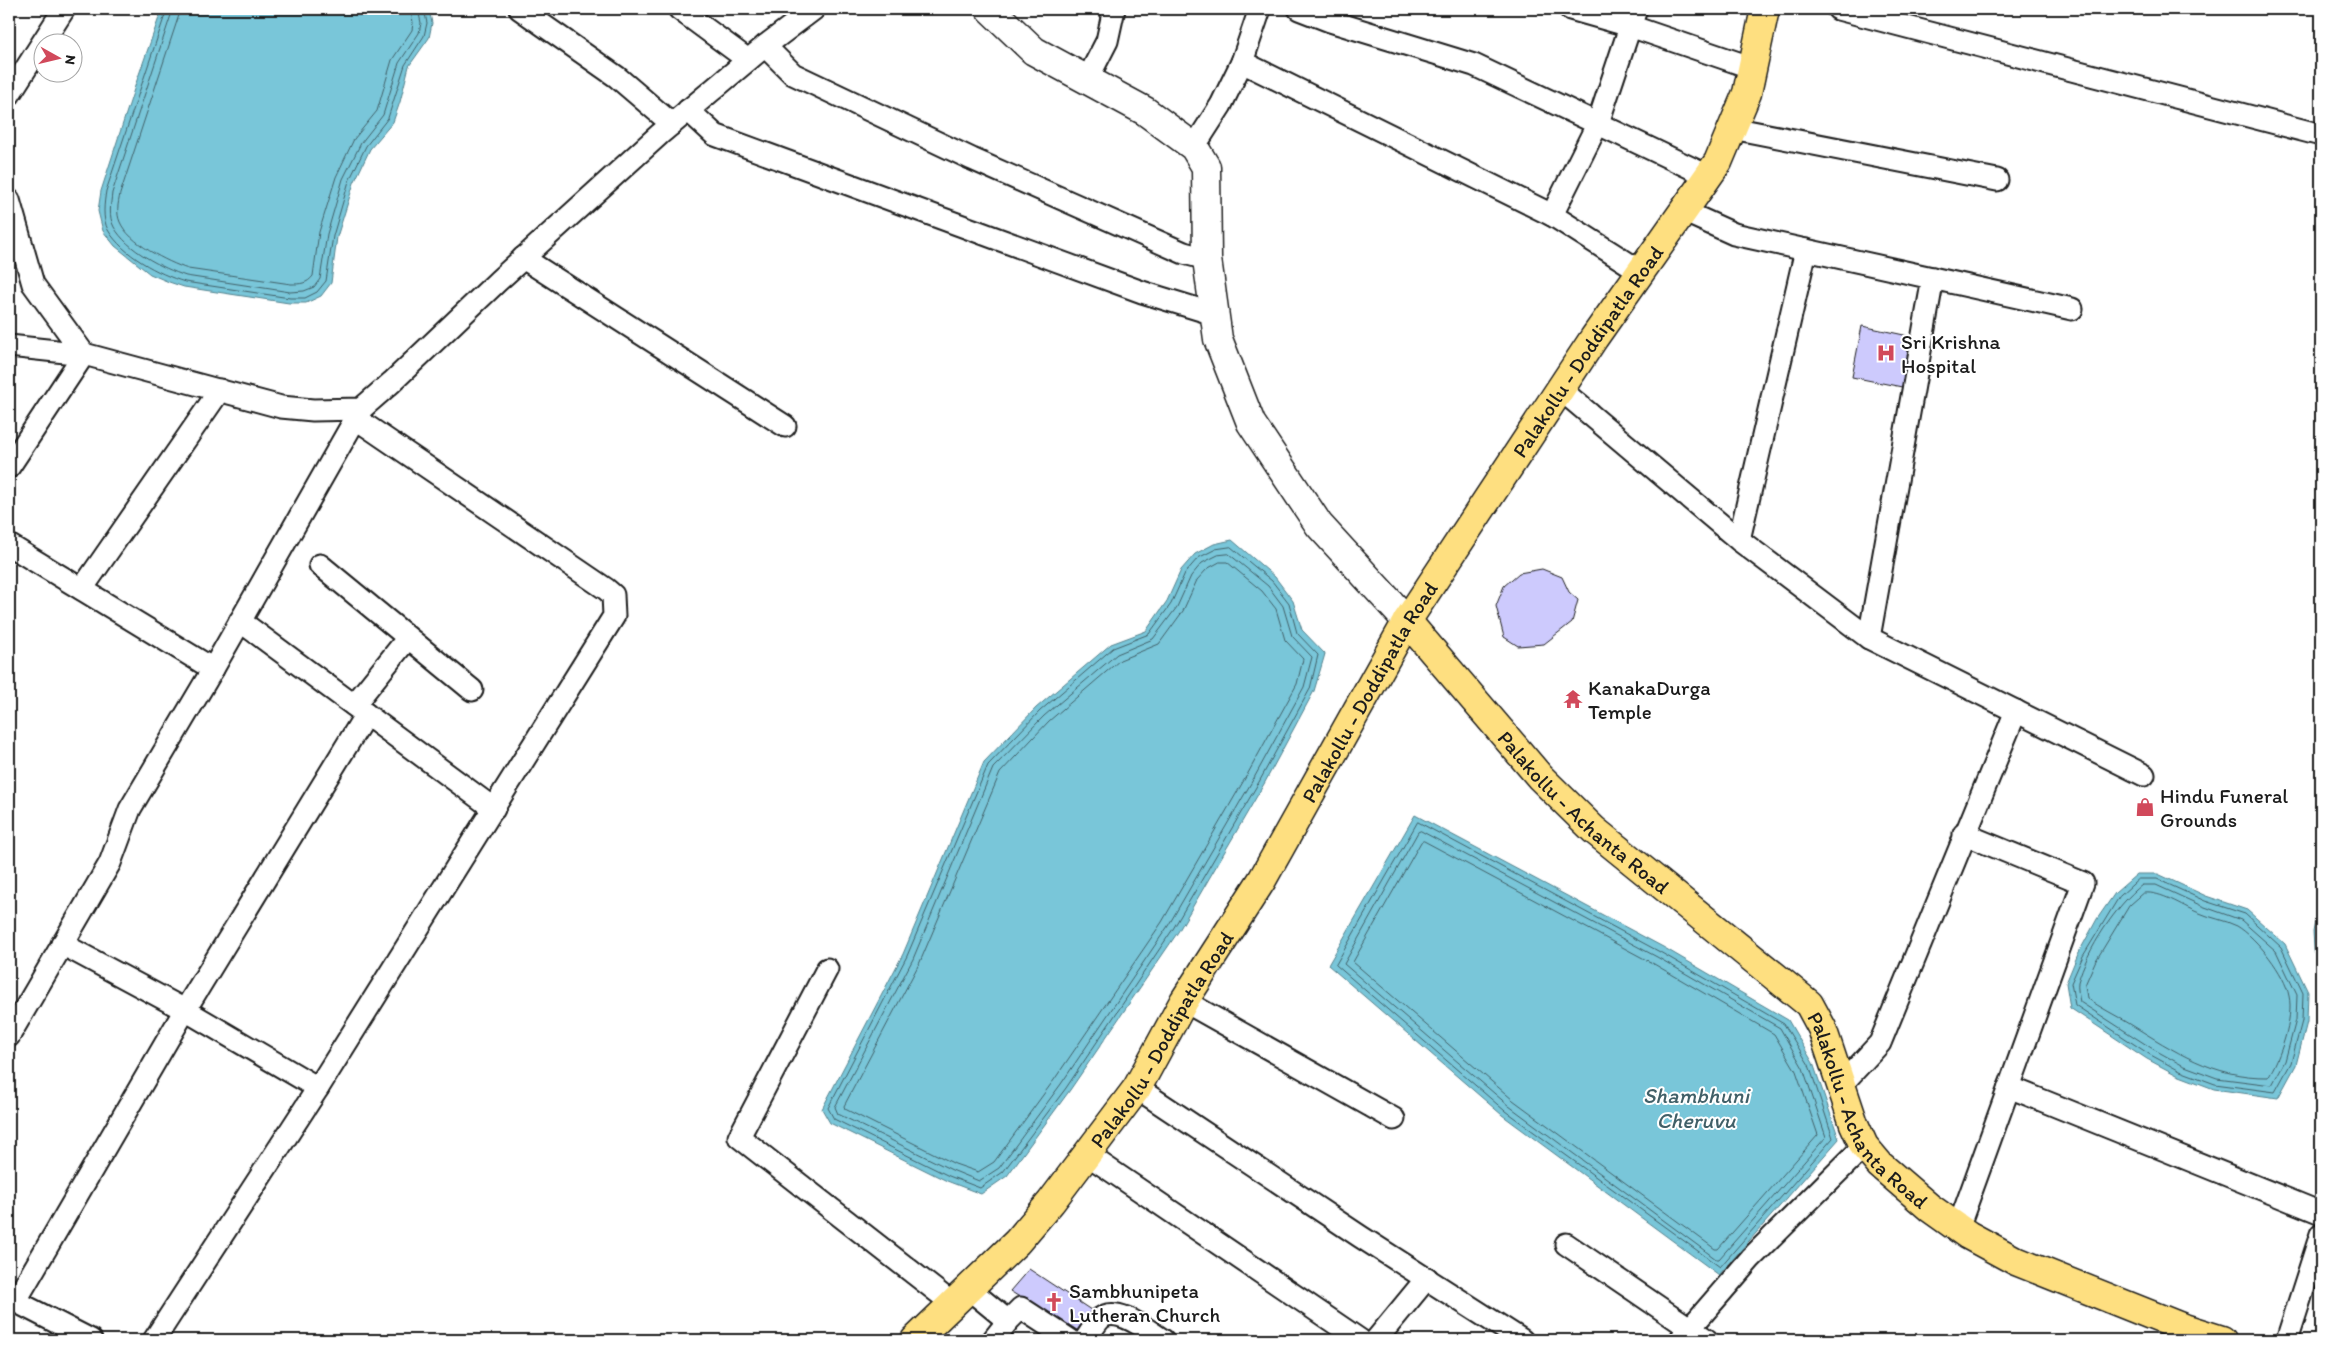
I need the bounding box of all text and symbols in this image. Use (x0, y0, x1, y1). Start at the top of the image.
north arrow (32, 32, 82, 82)
text: N (61, 54, 79, 66)
street label: Palakollu - Doddipatla Road (1506, 240, 1668, 462)
place label: Sri Krishna Hospital (1901, 329, 2001, 378)
hospital icon: Sri Krishna Hospital (1875, 342, 1897, 364)
street label: Palakollu - Doddipatla Road (1296, 576, 1443, 807)
place label: KanakaDurga Temple (1588, 675, 1711, 724)
temple icon: KanakaDurga Temple (1562, 688, 1584, 710)
street label: Palakollu - Achanta Road (1493, 725, 1675, 899)
place label: Hindu Funeral Grounds (2160, 783, 2288, 832)
shop icon: Hindu Funeral Grounds (2134, 796, 2156, 818)
street label: Palakollu - Doddipatla Road (1084, 926, 1239, 1152)
street label: Palakollu - Achanta Road (1803, 1007, 1934, 1214)
water label: Shambhuni Cheruvu (1643, 1082, 1751, 1134)
place label: Sambhunipeta Lutheran Church (1069, 1278, 1220, 1327)
church icon: Sambhunipeta Lutheran Church (1043, 1291, 1065, 1313)

